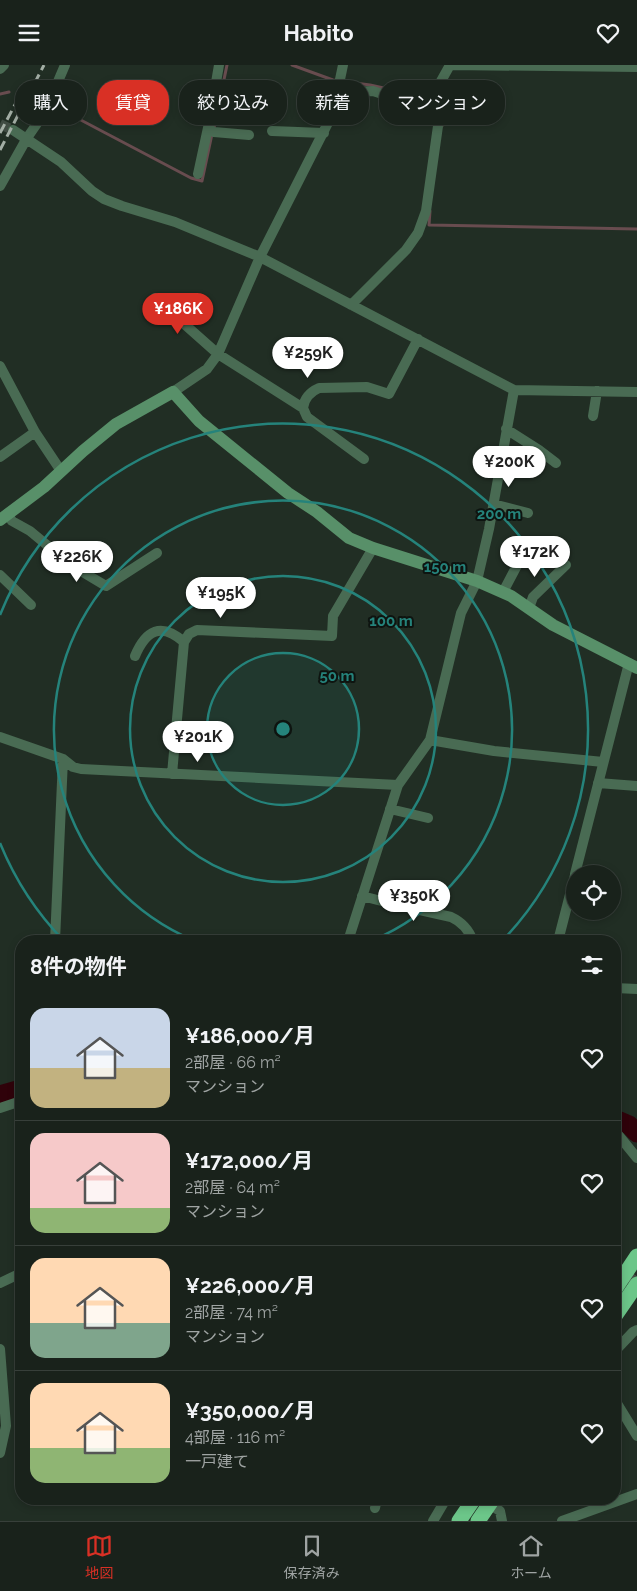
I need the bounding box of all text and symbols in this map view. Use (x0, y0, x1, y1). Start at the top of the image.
icon: menu (15, 19, 43, 47)
icon: heart (594, 19, 622, 47)
text: Habito (283, 20, 354, 46)
chip: 購入 (15, 80, 87, 125)
chip: 賃貸 (97, 80, 169, 125)
chip: 絞り込み (179, 80, 287, 125)
chip: 新着 (297, 80, 369, 125)
chip: マンション (379, 80, 505, 125)
pin: ¥186K (143, 293, 213, 335)
text: ¥186K (153, 299, 203, 318)
pin: ¥259K (273, 337, 343, 379)
text: ¥259K (283, 343, 333, 362)
pin: ¥200K (474, 445, 544, 488)
text: ¥200K (484, 452, 534, 471)
text: 200 m (477, 505, 521, 523)
pin: ¥172K (500, 535, 570, 578)
pin: ¥226K (42, 541, 112, 583)
text: ¥172K (511, 542, 559, 561)
text: ¥226K (52, 547, 102, 566)
text: 150 m (424, 558, 466, 576)
pin: ¥195K (186, 577, 256, 619)
text: ¥195K (197, 583, 245, 602)
text: 100 m (369, 612, 413, 630)
text: 50 m (319, 667, 355, 685)
centre of rings (274, 720, 292, 738)
pin: ¥201K (163, 721, 233, 763)
text: ¥201K (174, 727, 222, 746)
map controls (566, 865, 621, 920)
button: locate (566, 865, 621, 920)
pin: ¥350K (379, 879, 449, 922)
text: ¥350K (389, 886, 439, 905)
icon: filters (578, 951, 606, 979)
text: 8件の物件 (30, 954, 127, 979)
text: ¥186,000/月 (185, 1023, 315, 1048)
icon: home (70, 1028, 130, 1088)
icon: heart (578, 1044, 606, 1072)
text: 2部屋 · 66 m² (185, 1053, 281, 1072)
text: マンション (185, 1077, 265, 1096)
text: ¥172,000/月 (185, 1148, 313, 1173)
icon: home (70, 1153, 130, 1213)
icon: heart (578, 1169, 606, 1197)
text: 2部屋 · 64 m² (185, 1178, 280, 1197)
text: マンション (185, 1202, 265, 1221)
text: ¥226,000/月 (185, 1273, 315, 1298)
icon: home (70, 1278, 130, 1338)
icon: heart (578, 1294, 606, 1322)
text: 2部屋 · 74 m² (185, 1303, 278, 1322)
text: マンション (185, 1327, 265, 1346)
text: ¥350,000/月 (185, 1398, 315, 1423)
icon: home (70, 1403, 130, 1463)
icon: heart (578, 1419, 606, 1447)
text: 4部屋 · 116 m² (185, 1428, 285, 1447)
text: 一戸建て (185, 1452, 249, 1471)
tab: 地図 (85, 1532, 113, 1582)
tab: 保存済み (284, 1532, 340, 1582)
tab: ホーム (510, 1532, 552, 1582)

